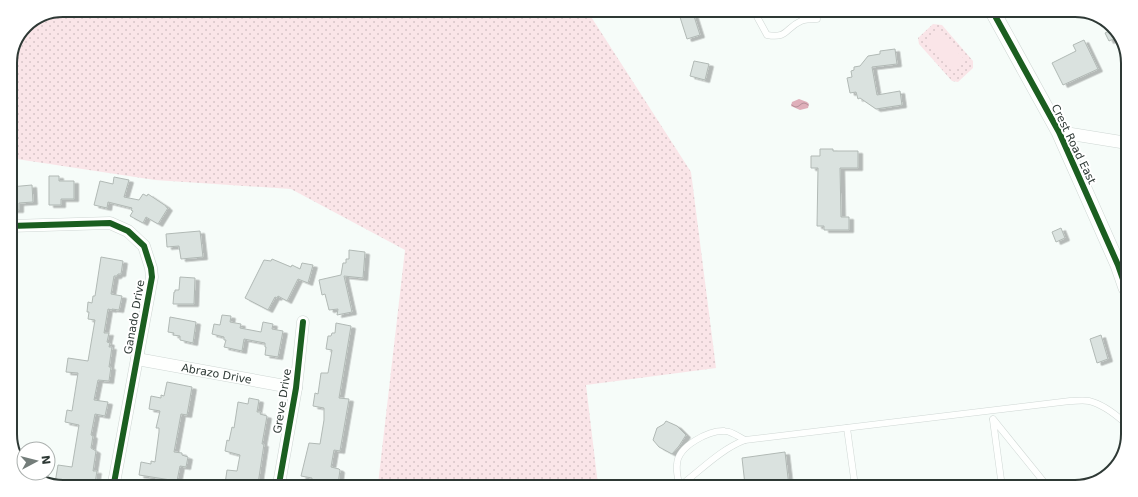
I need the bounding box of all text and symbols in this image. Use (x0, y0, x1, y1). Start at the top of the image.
street label: Crest Road East (1049, 102, 1099, 187)
street label: Ganado Drive (122, 279, 147, 355)
street label: Abrazo Drive (180, 361, 253, 387)
street label: Greve Drive (271, 367, 294, 435)
north arrow (16, 441, 56, 481)
text: N (38, 454, 52, 465)

